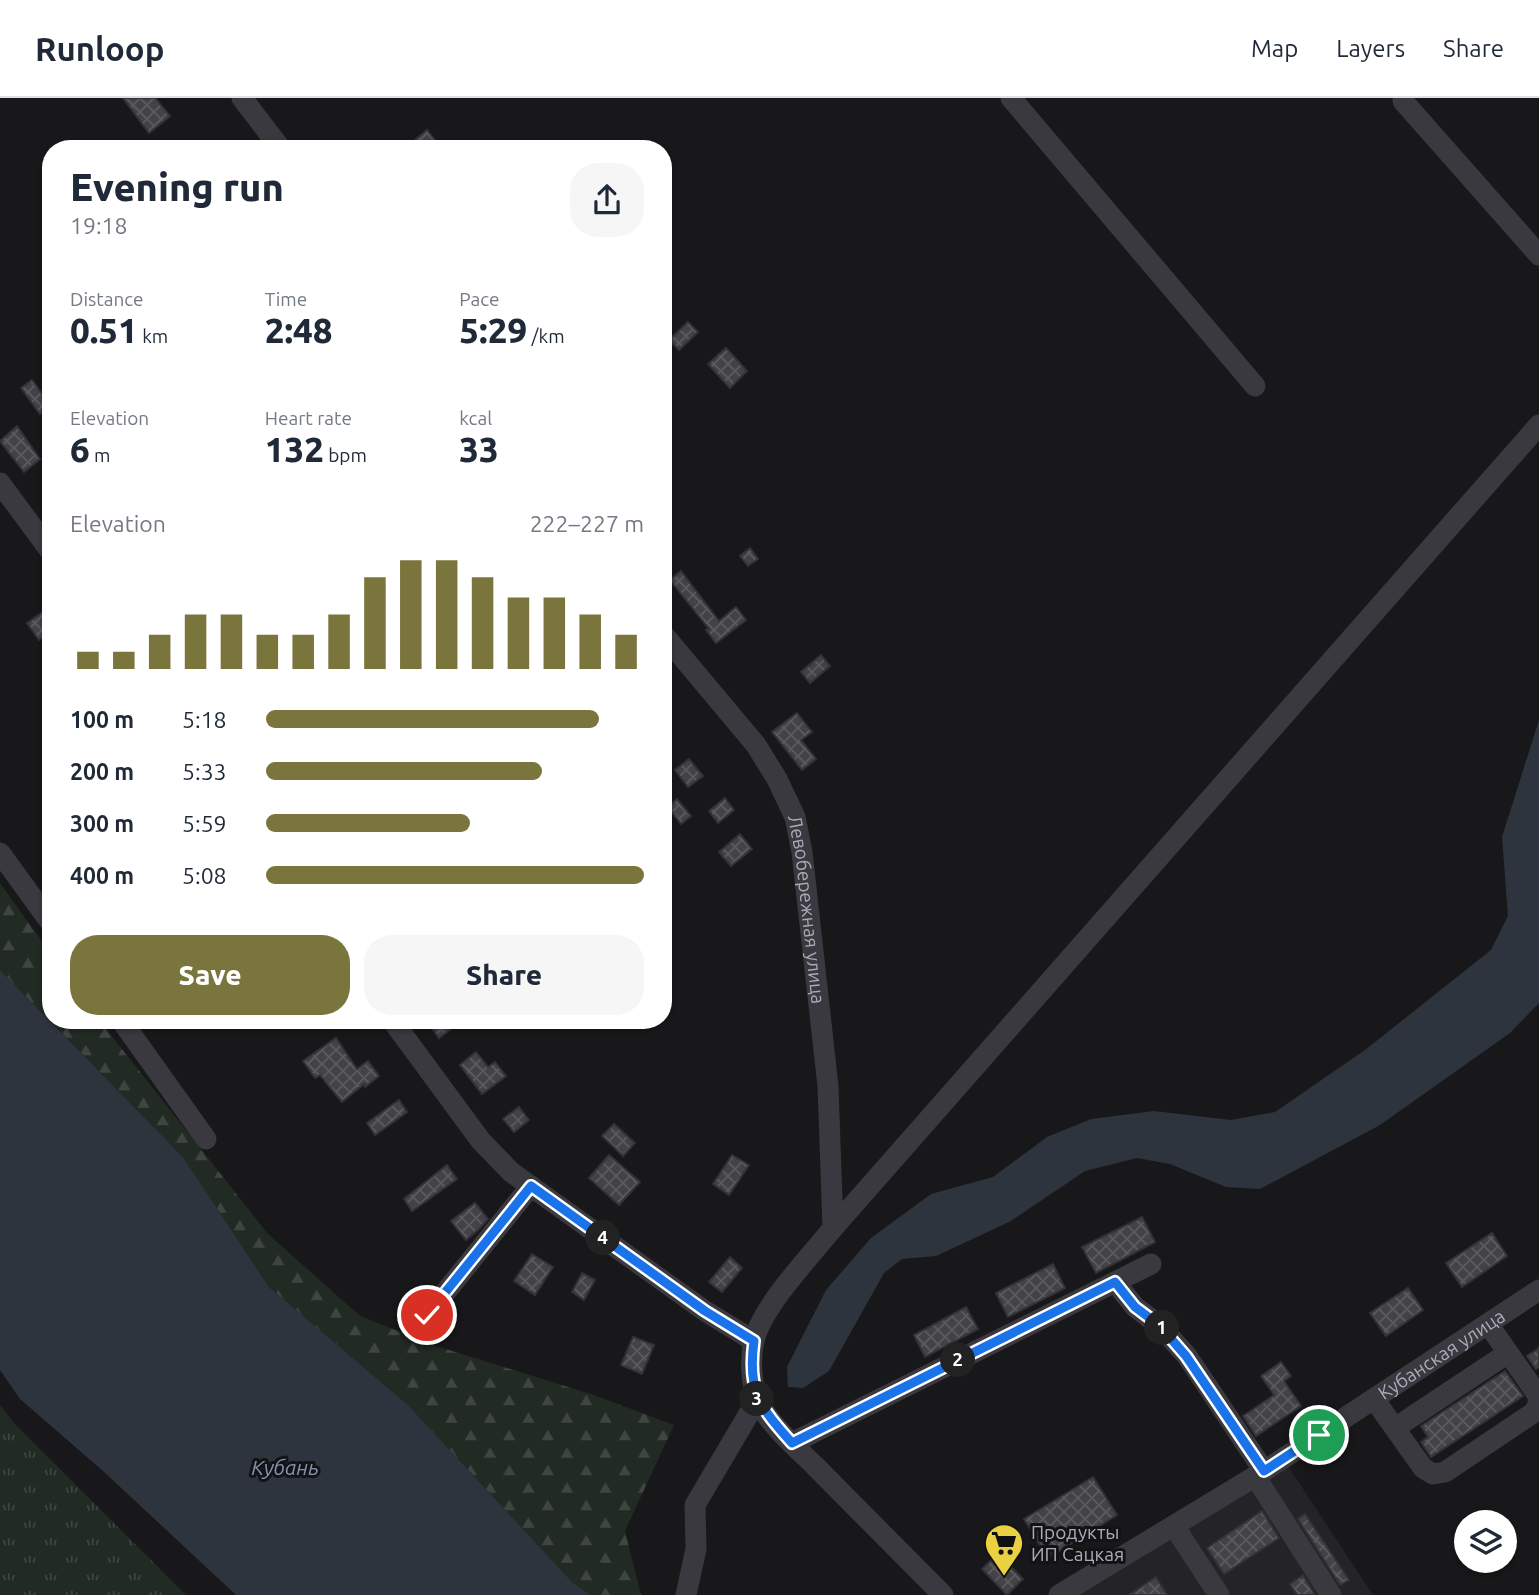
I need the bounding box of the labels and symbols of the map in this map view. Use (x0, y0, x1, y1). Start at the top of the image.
street label: Левобережная улица (784, 813, 830, 1005)
pin: 4 (586, 1220, 620, 1256)
pin (397, 1285, 457, 1345)
street label: Кубанская улица (1374, 1305, 1509, 1404)
pin: 1 (1144, 1310, 1180, 1346)
pin: 2 (940, 1342, 976, 1378)
pin: 3 (740, 1382, 774, 1416)
pin (1289, 1405, 1349, 1465)
water label: Кубань (251, 1455, 319, 1479)
place label: Продукты ИП Сацкая (1031, 1521, 1124, 1565)
supermarket icon: Продукты ИП Сацкая (983, 1522, 1025, 1577)

